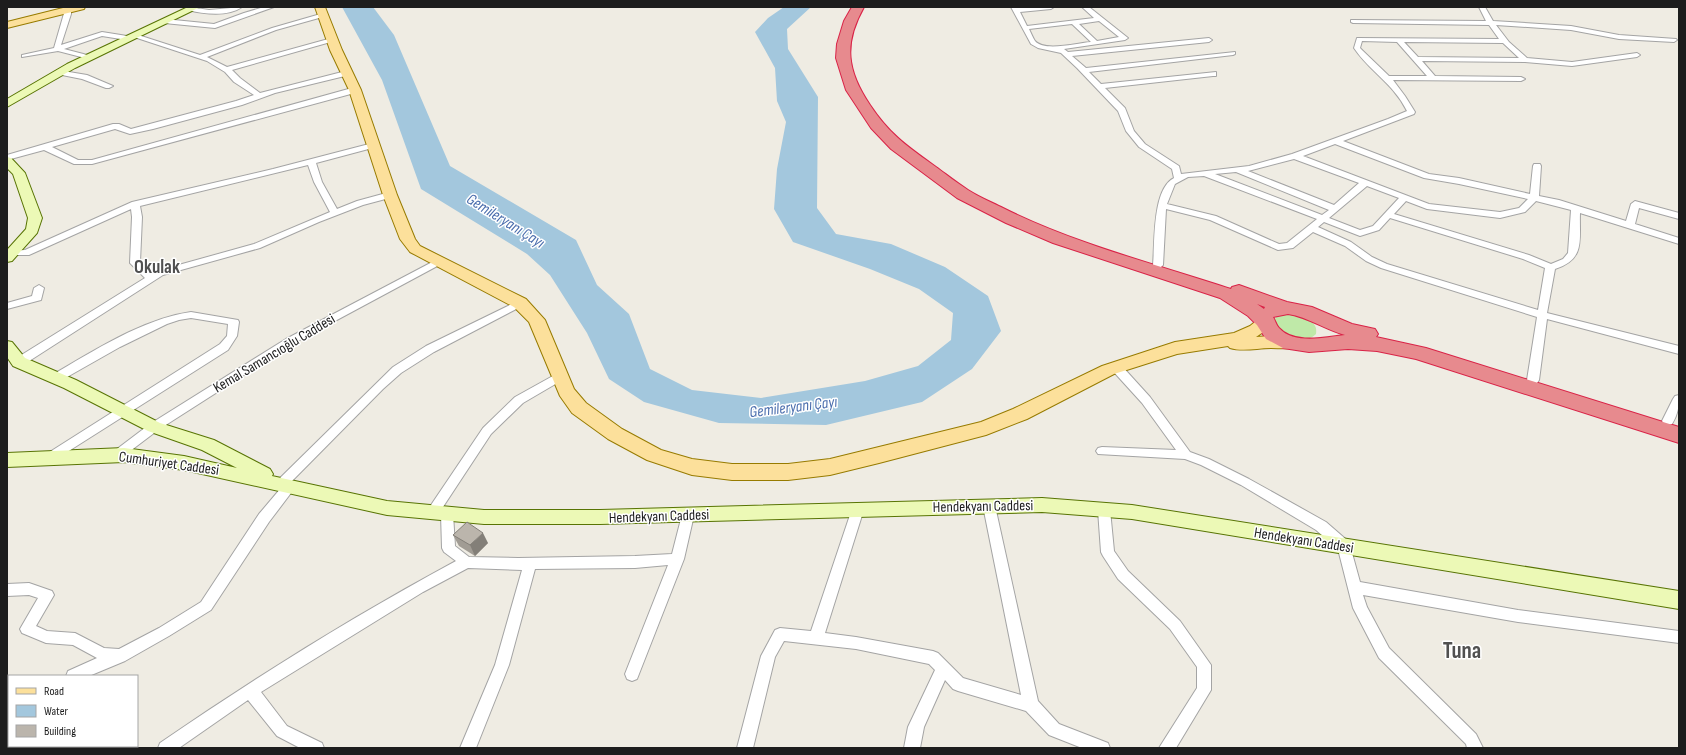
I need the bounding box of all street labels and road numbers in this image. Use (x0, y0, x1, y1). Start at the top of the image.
street label: Kemal Samancıoğlu Caddesi (210, 309, 339, 397)
street label: Cumhuriyet Caddesi (118, 447, 220, 480)
street label: Hendekyanı Caddesi (933, 496, 1034, 517)
street label: Hendekyanı Caddesi (608, 505, 710, 528)
street label: Hendekyanı Caddesi (1253, 523, 1355, 558)

